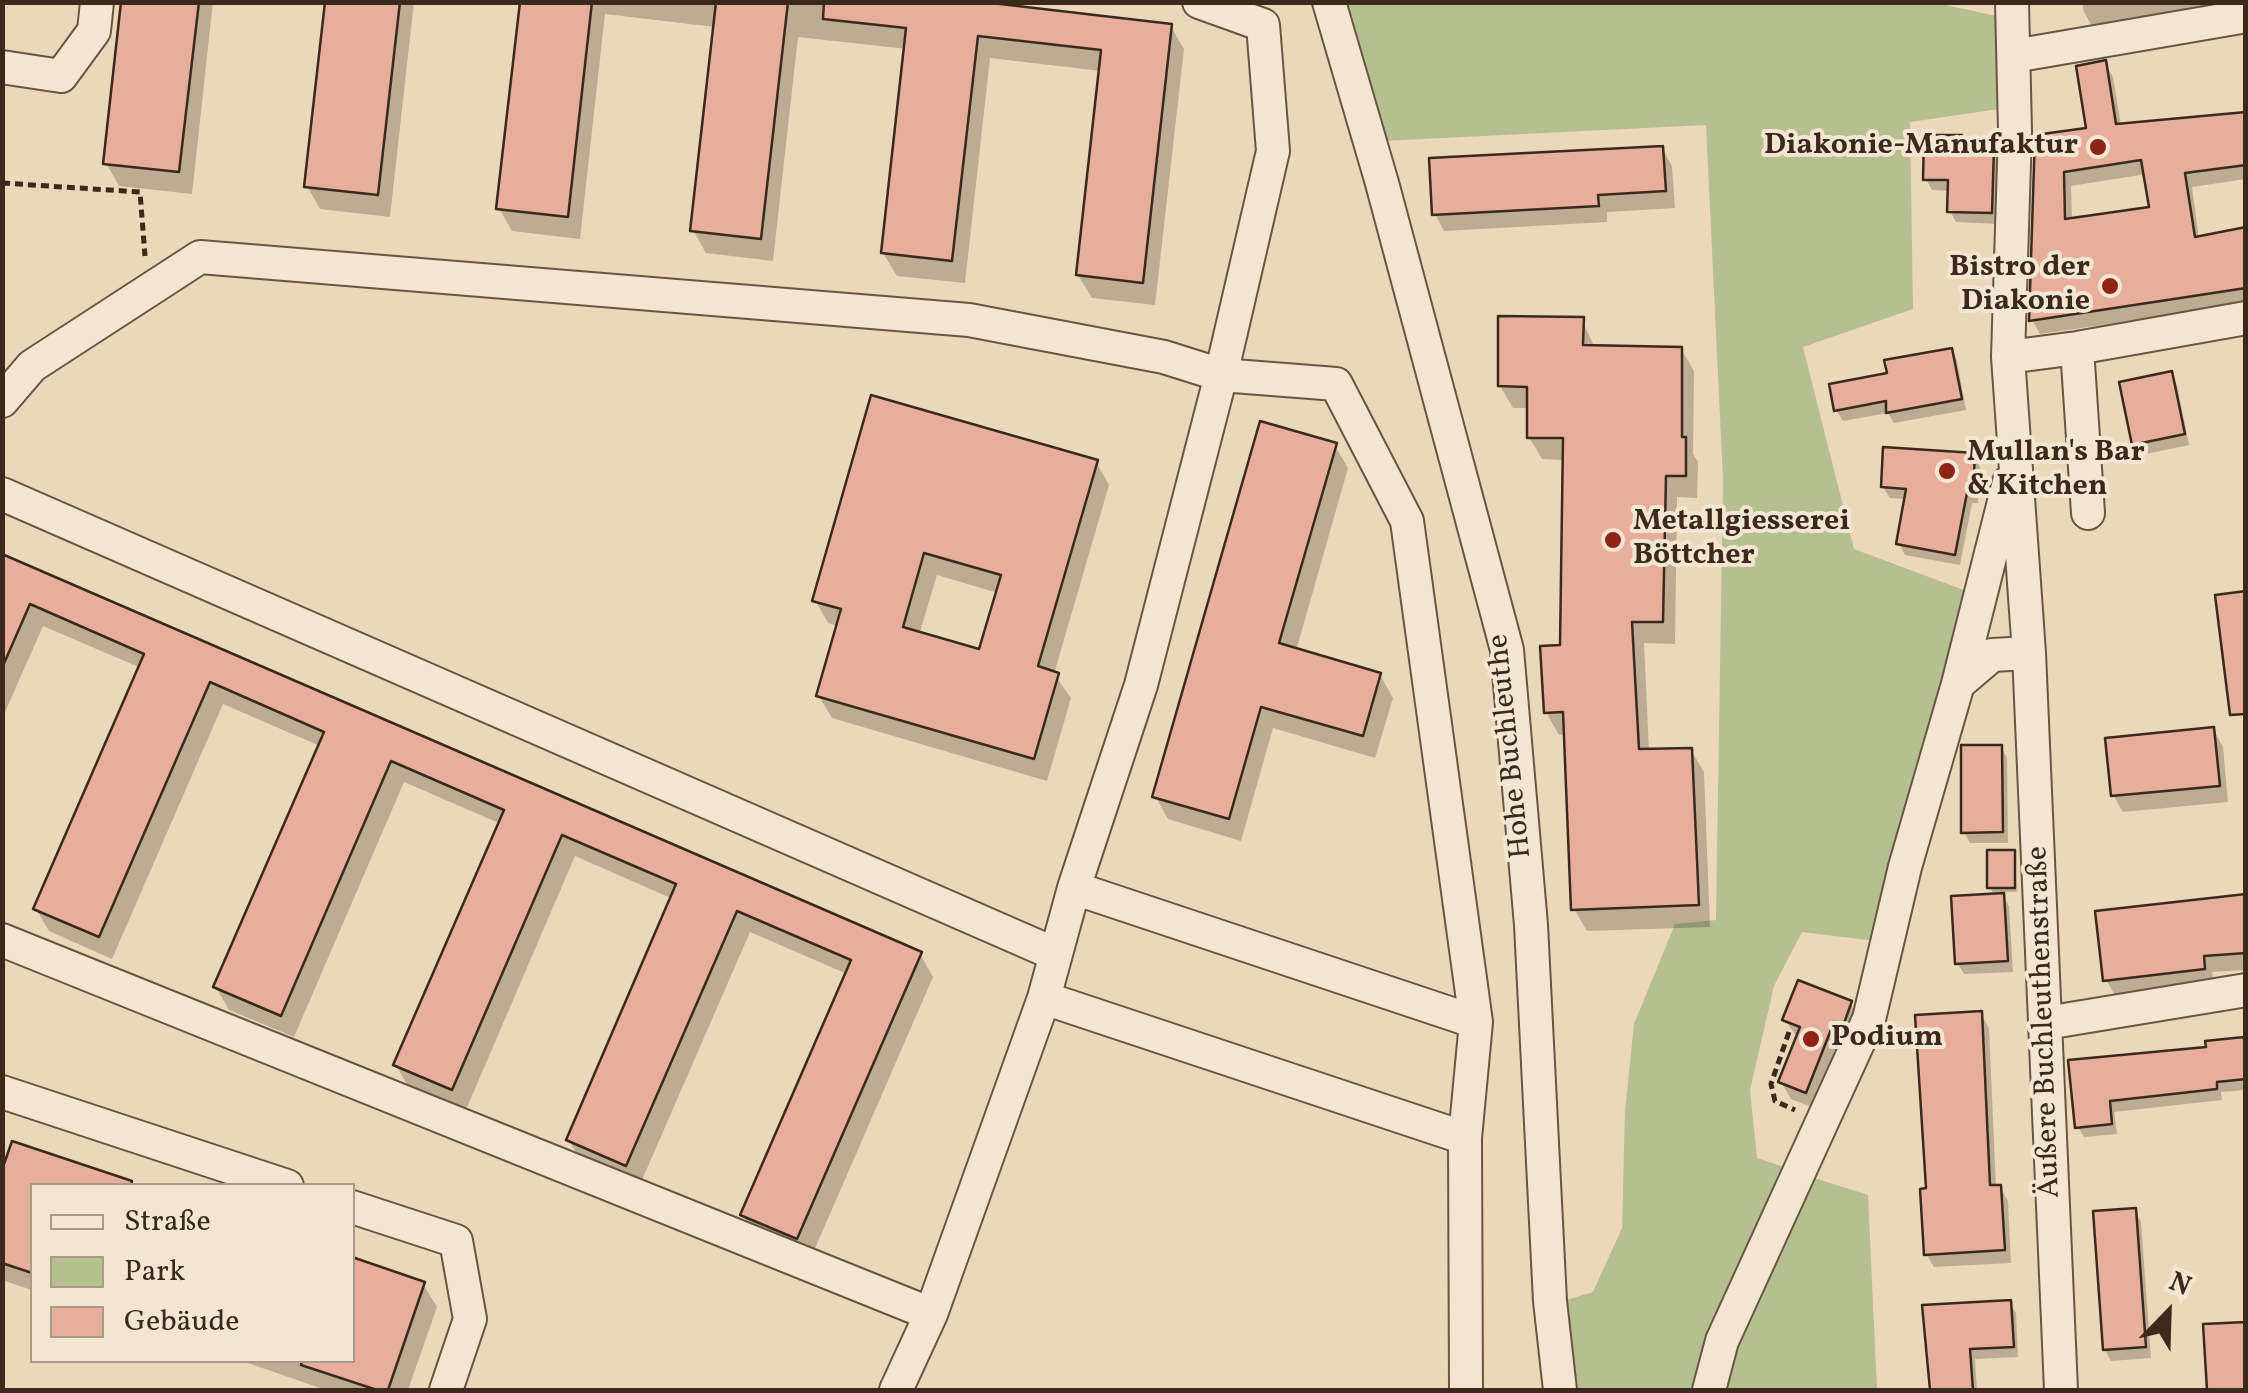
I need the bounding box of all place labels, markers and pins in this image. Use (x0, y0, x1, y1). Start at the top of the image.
place label: Diakonie-Manufaktur (1764, 129, 2078, 165)
marker: Diakonie-Manufaktur (2087, 136, 2109, 158)
place label: Bistro der Diakonie (1949, 251, 2090, 322)
marker: Bistro der Diakonie (2099, 275, 2121, 297)
place label: Mullan's Bar & Kitchen (1967, 436, 2145, 506)
marker: Mullan's Bar & Kitchen (1936, 460, 1958, 482)
place label: Metallgiesserei Böttcher (1633, 505, 1850, 576)
marker: Metallgiesserei Böttcher (1602, 529, 1624, 551)
place label: Podium (1831, 1021, 1943, 1057)
marker: Podium (1800, 1028, 1822, 1050)

